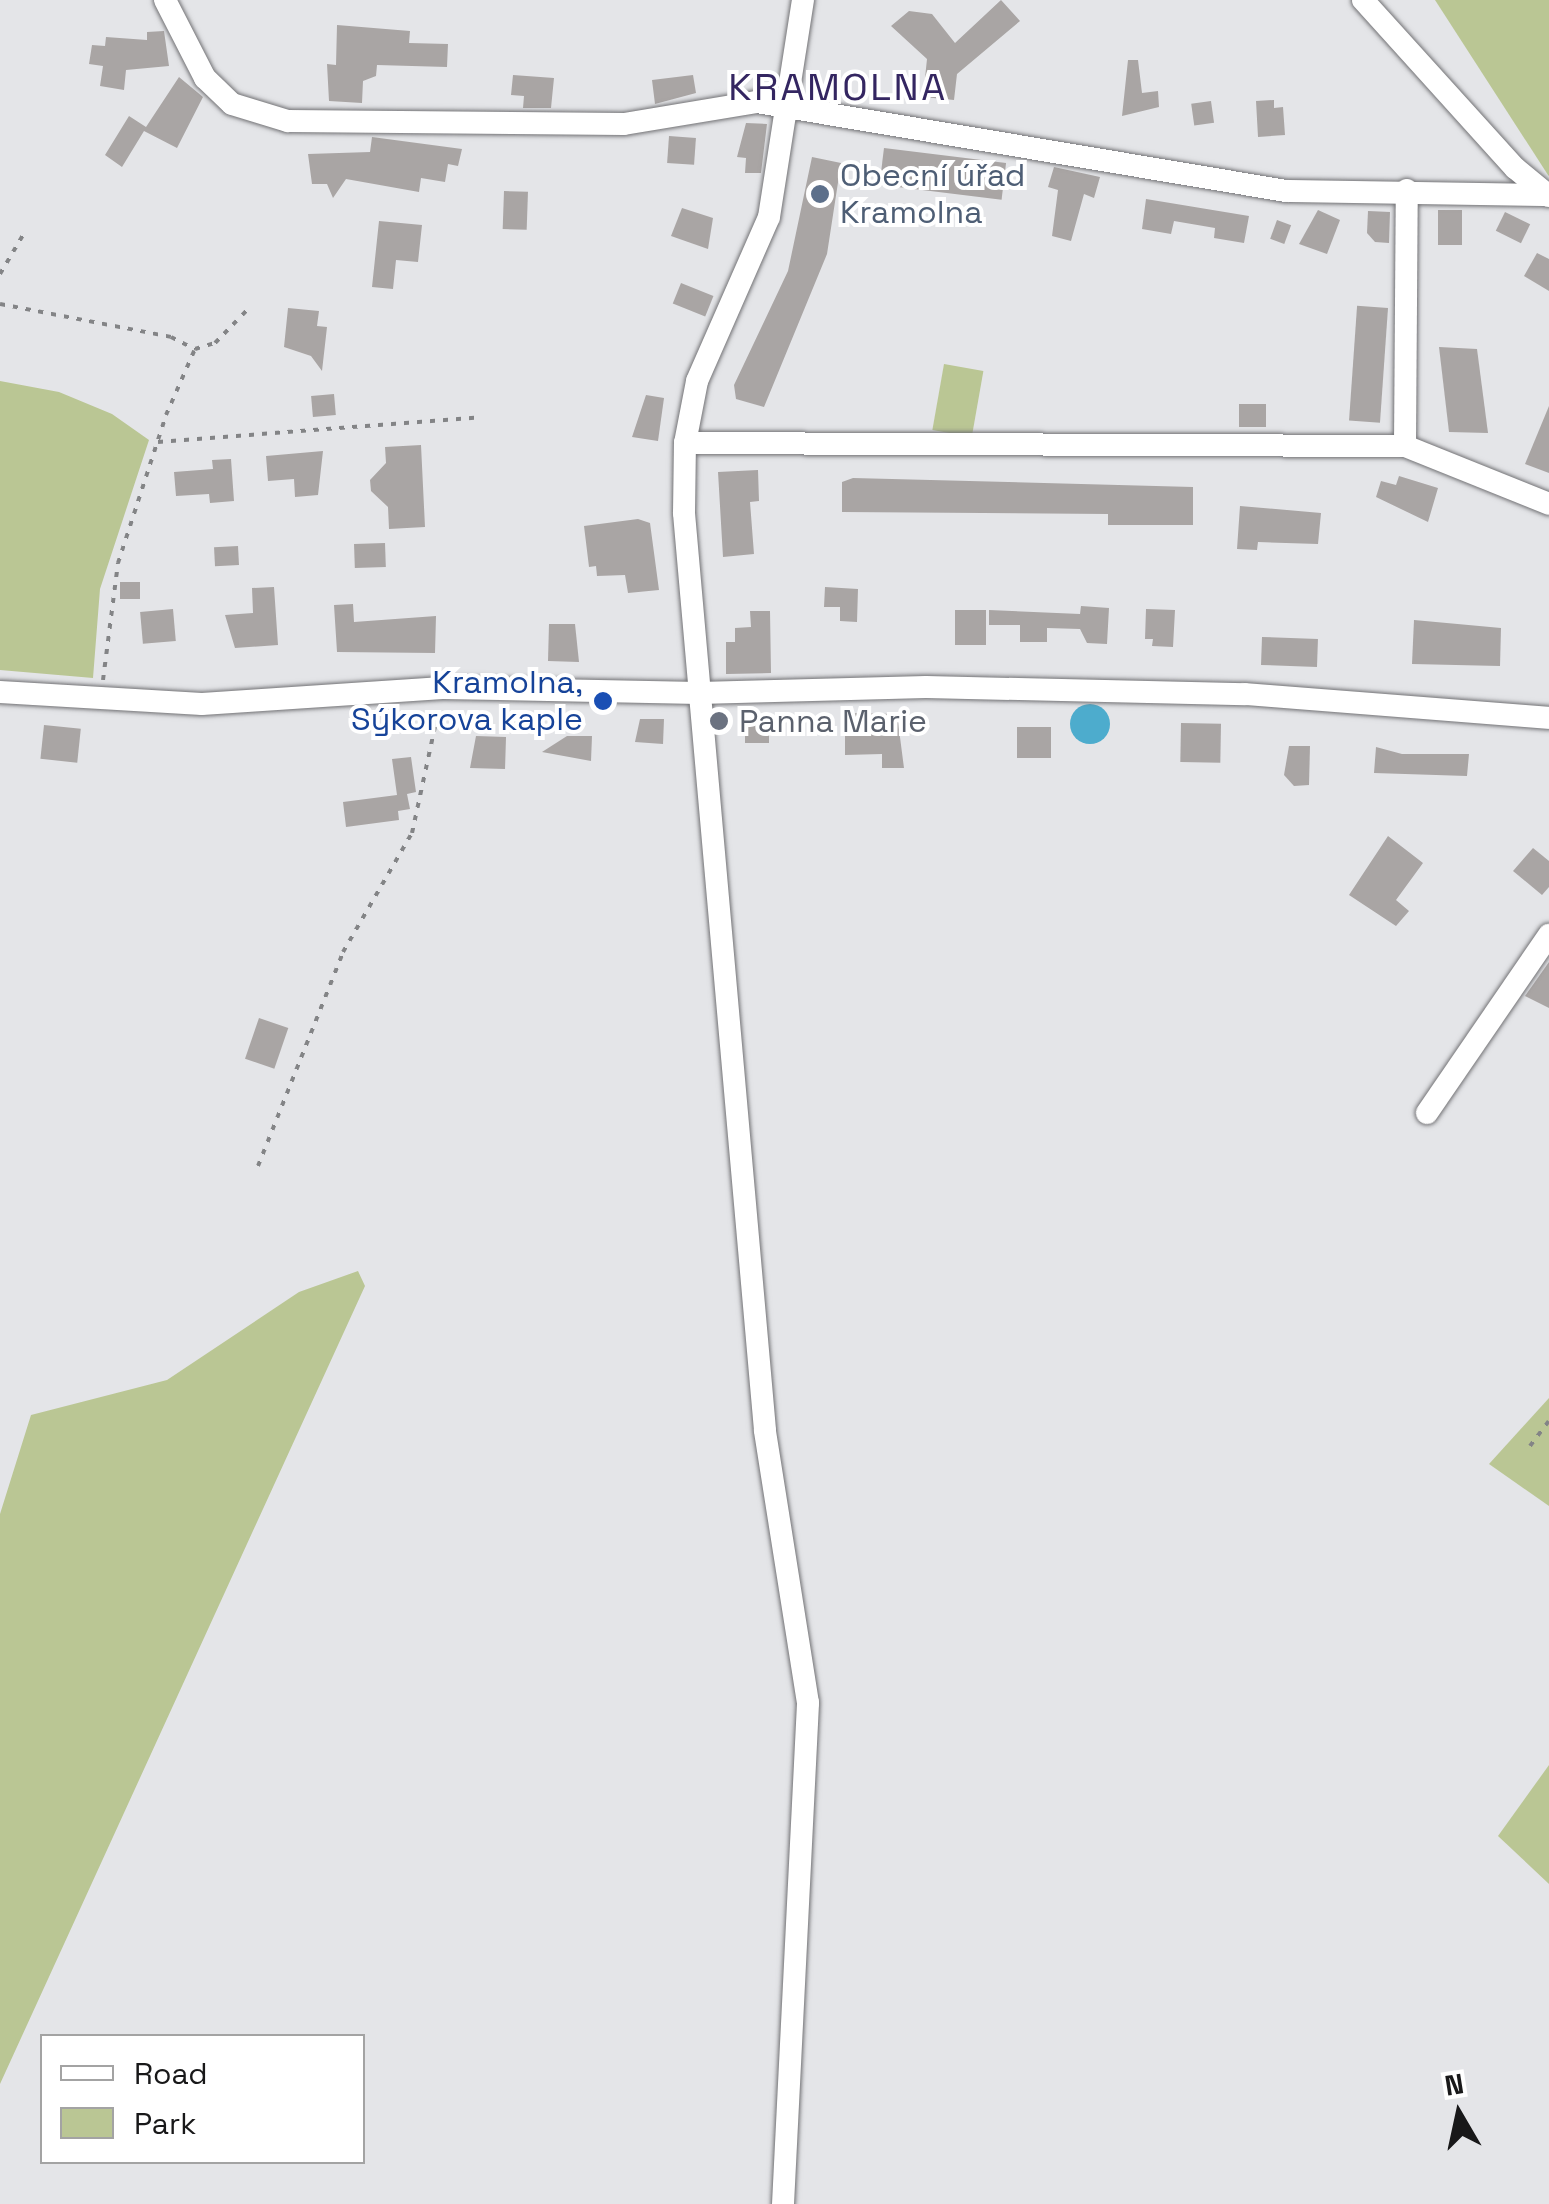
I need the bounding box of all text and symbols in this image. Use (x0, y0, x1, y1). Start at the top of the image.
district label: KRAMOLNA (728, 65, 948, 111)
place label: Obecní úřad Kramolna (840, 157, 1025, 232)
marker: Obecní úřad Kramolna (809, 183, 831, 205)
place label: Kramolna, Sýkorova kaple (351, 664, 583, 739)
marker: Kramolna, Sýkorova kaple (592, 690, 614, 712)
place label: Panna Marie (739, 702, 927, 740)
marker: Panna Marie (708, 710, 730, 732)
legend (40, 2034, 365, 2164)
text: Road (134, 2054, 208, 2093)
north arrow (1409, 2064, 1509, 2164)
text: N (1442, 2065, 1466, 2104)
text: Park (134, 2104, 196, 2143)

